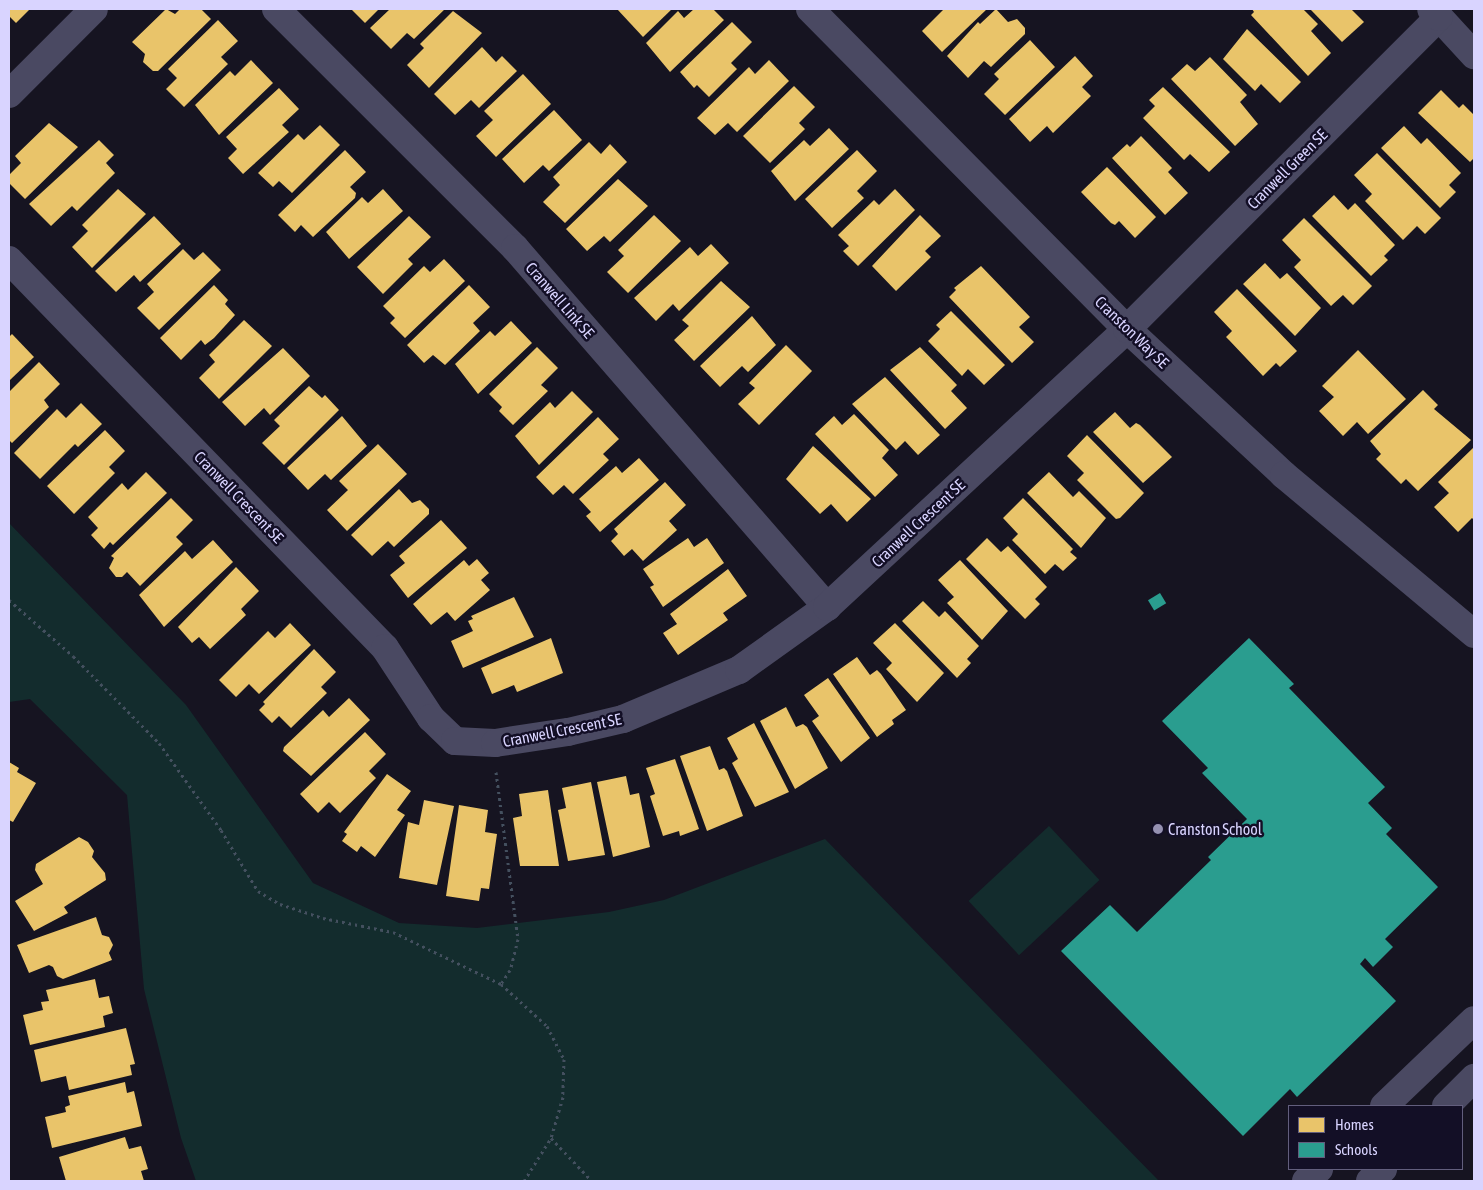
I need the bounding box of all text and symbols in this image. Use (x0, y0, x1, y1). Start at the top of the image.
street label: Cranwell Green SE (1243, 125, 1331, 213)
street label: Cranwell Link SE (522, 258, 598, 342)
street label: Cranston Way SE (1091, 292, 1173, 372)
street label: Cranwell Crescent SE (190, 447, 288, 547)
street label: Cranwell Crescent SE (867, 475, 969, 571)
street label: Cranwell Crescent SE (501, 709, 623, 751)
place label: Cranston School (1168, 819, 1262, 839)
marker: Cranston School (1152, 823, 1164, 835)
legend (1288, 1105, 1463, 1170)
text: Homes (1335, 1116, 1374, 1133)
text: Schools (1335, 1141, 1378, 1158)

